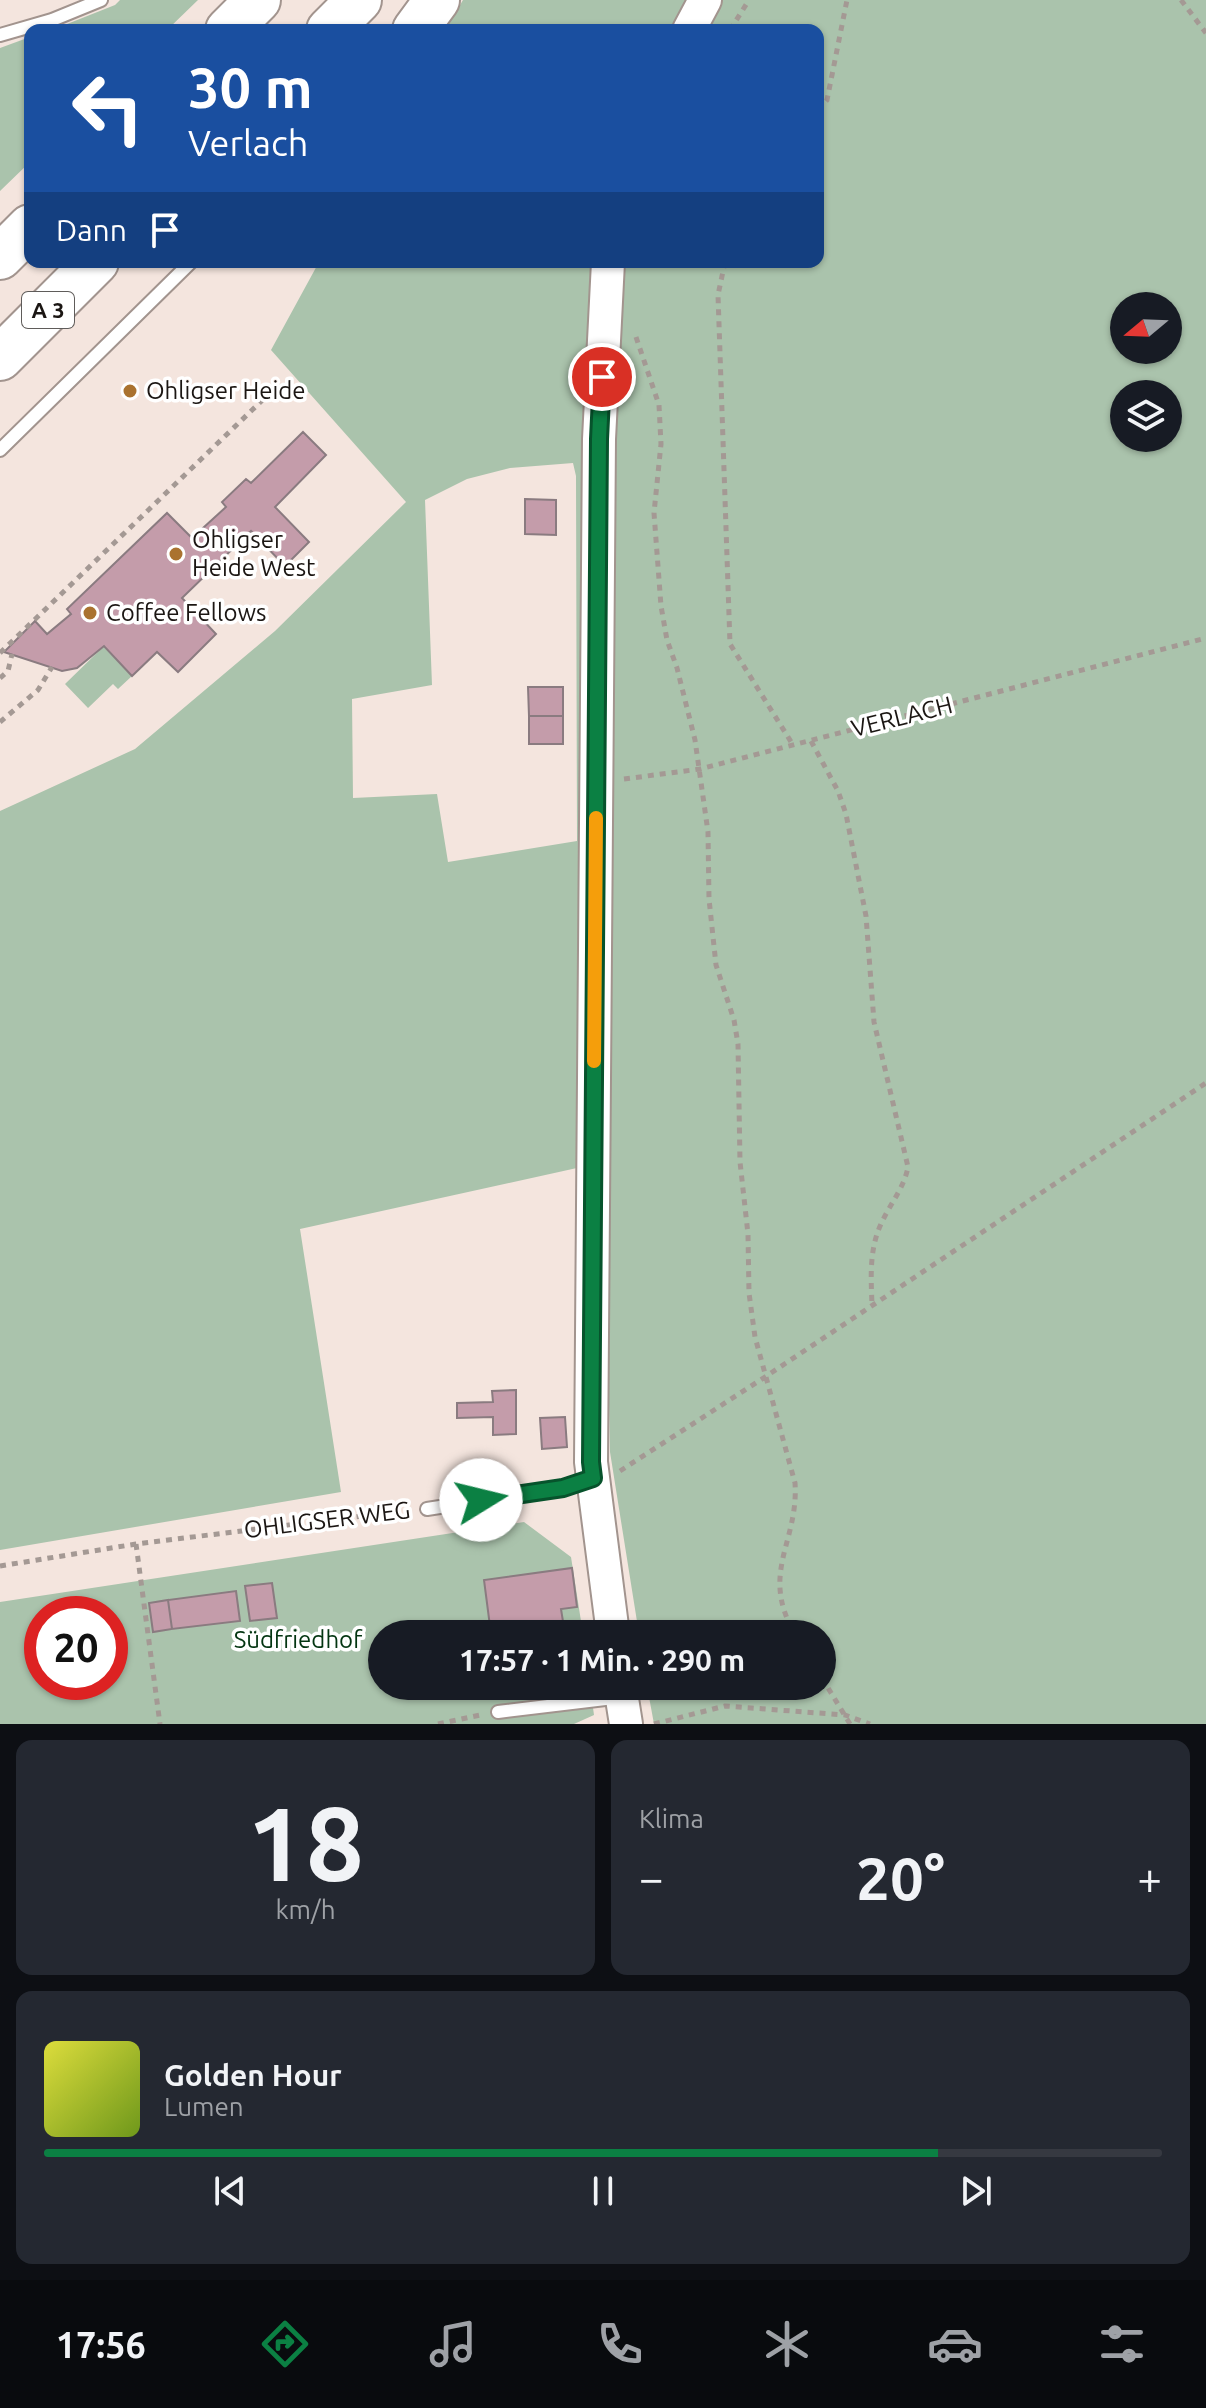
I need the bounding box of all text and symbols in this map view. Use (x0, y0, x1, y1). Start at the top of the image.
icon: left (56, 56, 160, 160)
text: 30 m (188, 56, 313, 119)
text: Verlach (188, 122, 308, 163)
icon: arrive (143, 208, 187, 252)
text: Dann (56, 213, 127, 247)
road number: A 3 (22, 292, 74, 328)
north arrow (1110, 292, 1182, 364)
map controls (1110, 292, 1182, 452)
pin (568, 343, 636, 411)
icon: arrive (580, 355, 624, 399)
place label: Ohligser Heide (146, 377, 306, 404)
button: layers (1110, 380, 1182, 452)
marker: Ohligser Heide (121, 382, 139, 400)
place label: Ohligser Heide West (192, 526, 316, 581)
marker: Ohligser Heide West (167, 545, 185, 563)
place label: Coffee Fellows (106, 599, 266, 626)
marker: Coffee Fellows (81, 604, 99, 622)
street label: VERLACH (848, 691, 955, 742)
position arrow (439, 1458, 523, 1542)
street label: OHLIGSER WEG (242, 1496, 412, 1543)
speed limit sign: 20 (24, 1596, 128, 1700)
park label: Südfriedhof (234, 1626, 363, 1653)
text: 17:57 · 1 Min. · 290 m (459, 1643, 745, 1677)
text: 18 (247, 1784, 364, 1901)
text: Klima (639, 1804, 704, 1833)
text: 20° (856, 1844, 945, 1911)
text: − (639, 1853, 664, 1902)
text: + (1137, 1853, 1162, 1902)
text: km/h (275, 1895, 336, 1924)
text: Golden Hour (164, 2058, 342, 2092)
text: Lumen (164, 2092, 244, 2121)
icon: previous (208, 2169, 252, 2213)
icon: pause (581, 2169, 625, 2213)
icon: next (954, 2169, 998, 2213)
icon: directions (257, 2316, 313, 2372)
icon: music (425, 2316, 481, 2372)
icon: phone (592, 2316, 648, 2372)
icon: climate (759, 2316, 815, 2372)
icon: car (927, 2316, 983, 2372)
icon: filters (1094, 2316, 1150, 2372)
text: 17:56 (56, 2324, 146, 2365)

